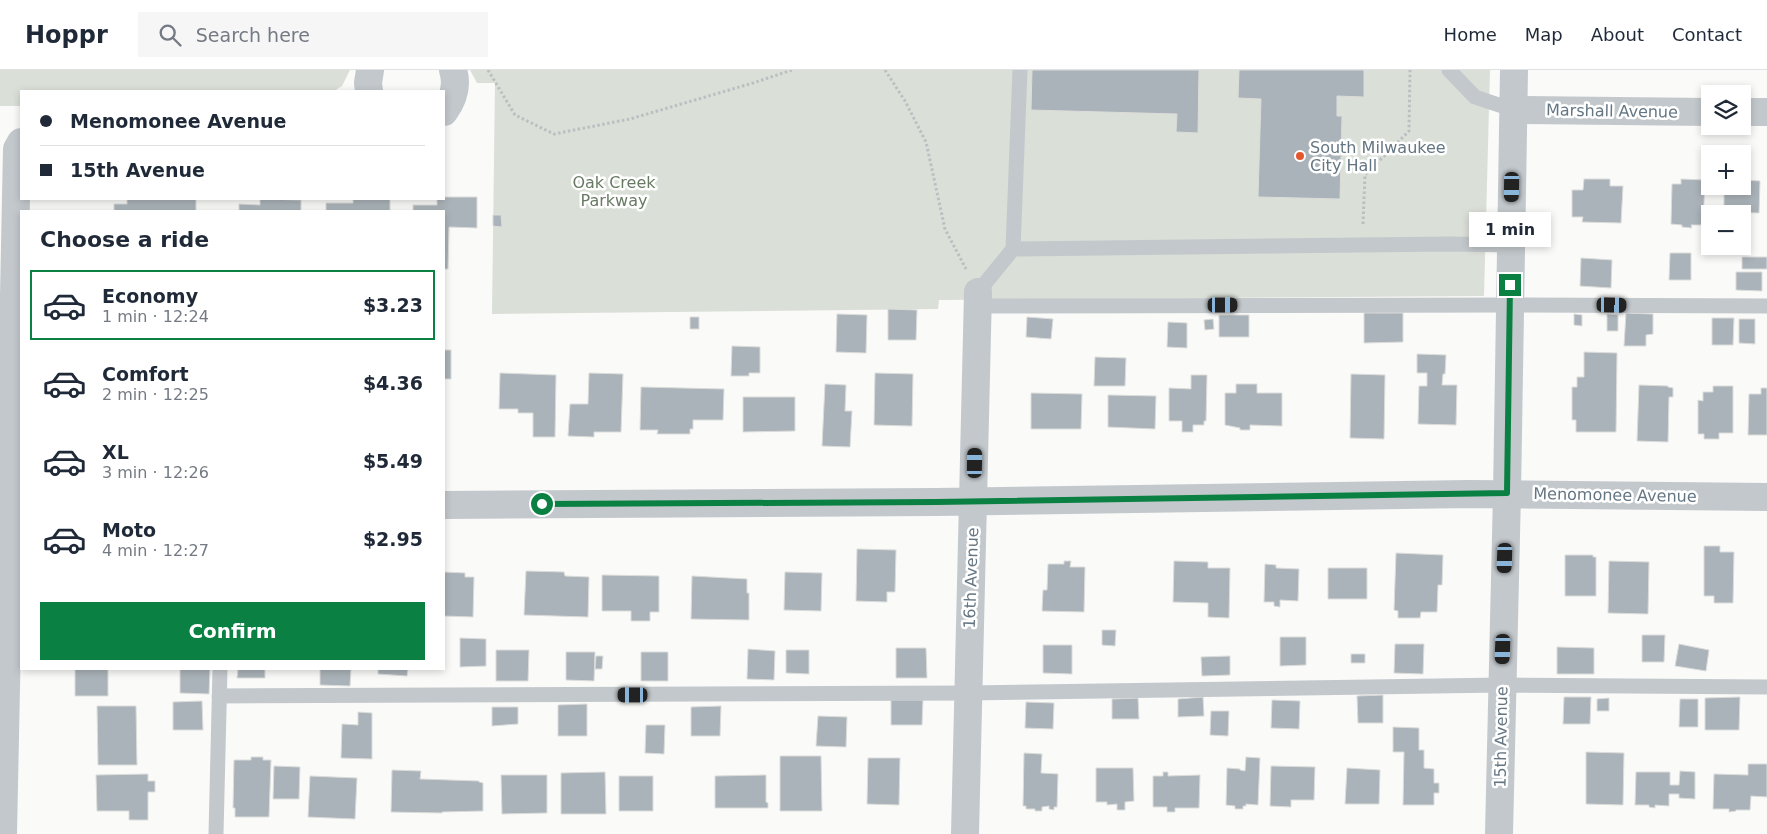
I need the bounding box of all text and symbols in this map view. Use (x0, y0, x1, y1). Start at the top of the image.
search box (138, 12, 488, 57)
text: Hoppr (25, 21, 108, 49)
icon: search (156, 21, 184, 49)
text: Search here (196, 24, 310, 46)
text: Home (1444, 24, 1497, 45)
text: Map (1525, 24, 1563, 45)
text: About (1591, 24, 1644, 45)
text: Contact (1672, 24, 1742, 45)
map controls (1701, 85, 1751, 255)
button: layers (1701, 85, 1751, 135)
street label: Marshall Avenue (1546, 100, 1678, 122)
text: Menomonee Avenue (70, 110, 286, 132)
place label: South Milwaukee City Hall (1310, 138, 1446, 175)
button: + (1701, 145, 1751, 195)
marker: South Milwaukee City Hall (1294, 150, 1306, 162)
text: 15th Avenue (70, 159, 205, 181)
car (1504, 172, 1519, 202)
park label: Oak Creek Parkway (572, 173, 656, 210)
button: − (1701, 205, 1751, 255)
callout: 1 min (1469, 212, 1551, 248)
text: 1 min (1485, 220, 1535, 239)
text: Choose a ride (40, 227, 209, 252)
route end (1499, 274, 1521, 296)
icon: car (42, 283, 87, 328)
text: Economy (102, 285, 198, 307)
text: $3.23 (363, 294, 423, 316)
car (1596, 297, 1627, 313)
car (1208, 298, 1238, 313)
text: 1 min · 12:24 (102, 307, 209, 326)
icon: car (42, 361, 87, 406)
text: Comfort (102, 363, 189, 385)
text: $4.36 (363, 372, 423, 394)
text: 2 min · 12:25 (102, 385, 209, 404)
icon: car (42, 439, 87, 484)
text: XL (102, 441, 129, 463)
car (967, 448, 982, 478)
text: $5.49 (363, 450, 423, 472)
text: 3 min · 12:26 (102, 463, 209, 482)
street label: Menomonee Avenue (1533, 484, 1697, 506)
route start (531, 493, 553, 515)
icon: car (42, 517, 87, 562)
text: Moto (102, 519, 156, 541)
street label: 16th Avenue (960, 527, 982, 629)
text: $2.95 (363, 528, 423, 550)
text: 4 min · 12:27 (102, 541, 209, 560)
car (1496, 543, 1513, 573)
button: Confirm (40, 602, 425, 660)
car (1494, 634, 1511, 664)
street label: 15th Avenue (1491, 686, 1511, 788)
car (618, 688, 648, 703)

